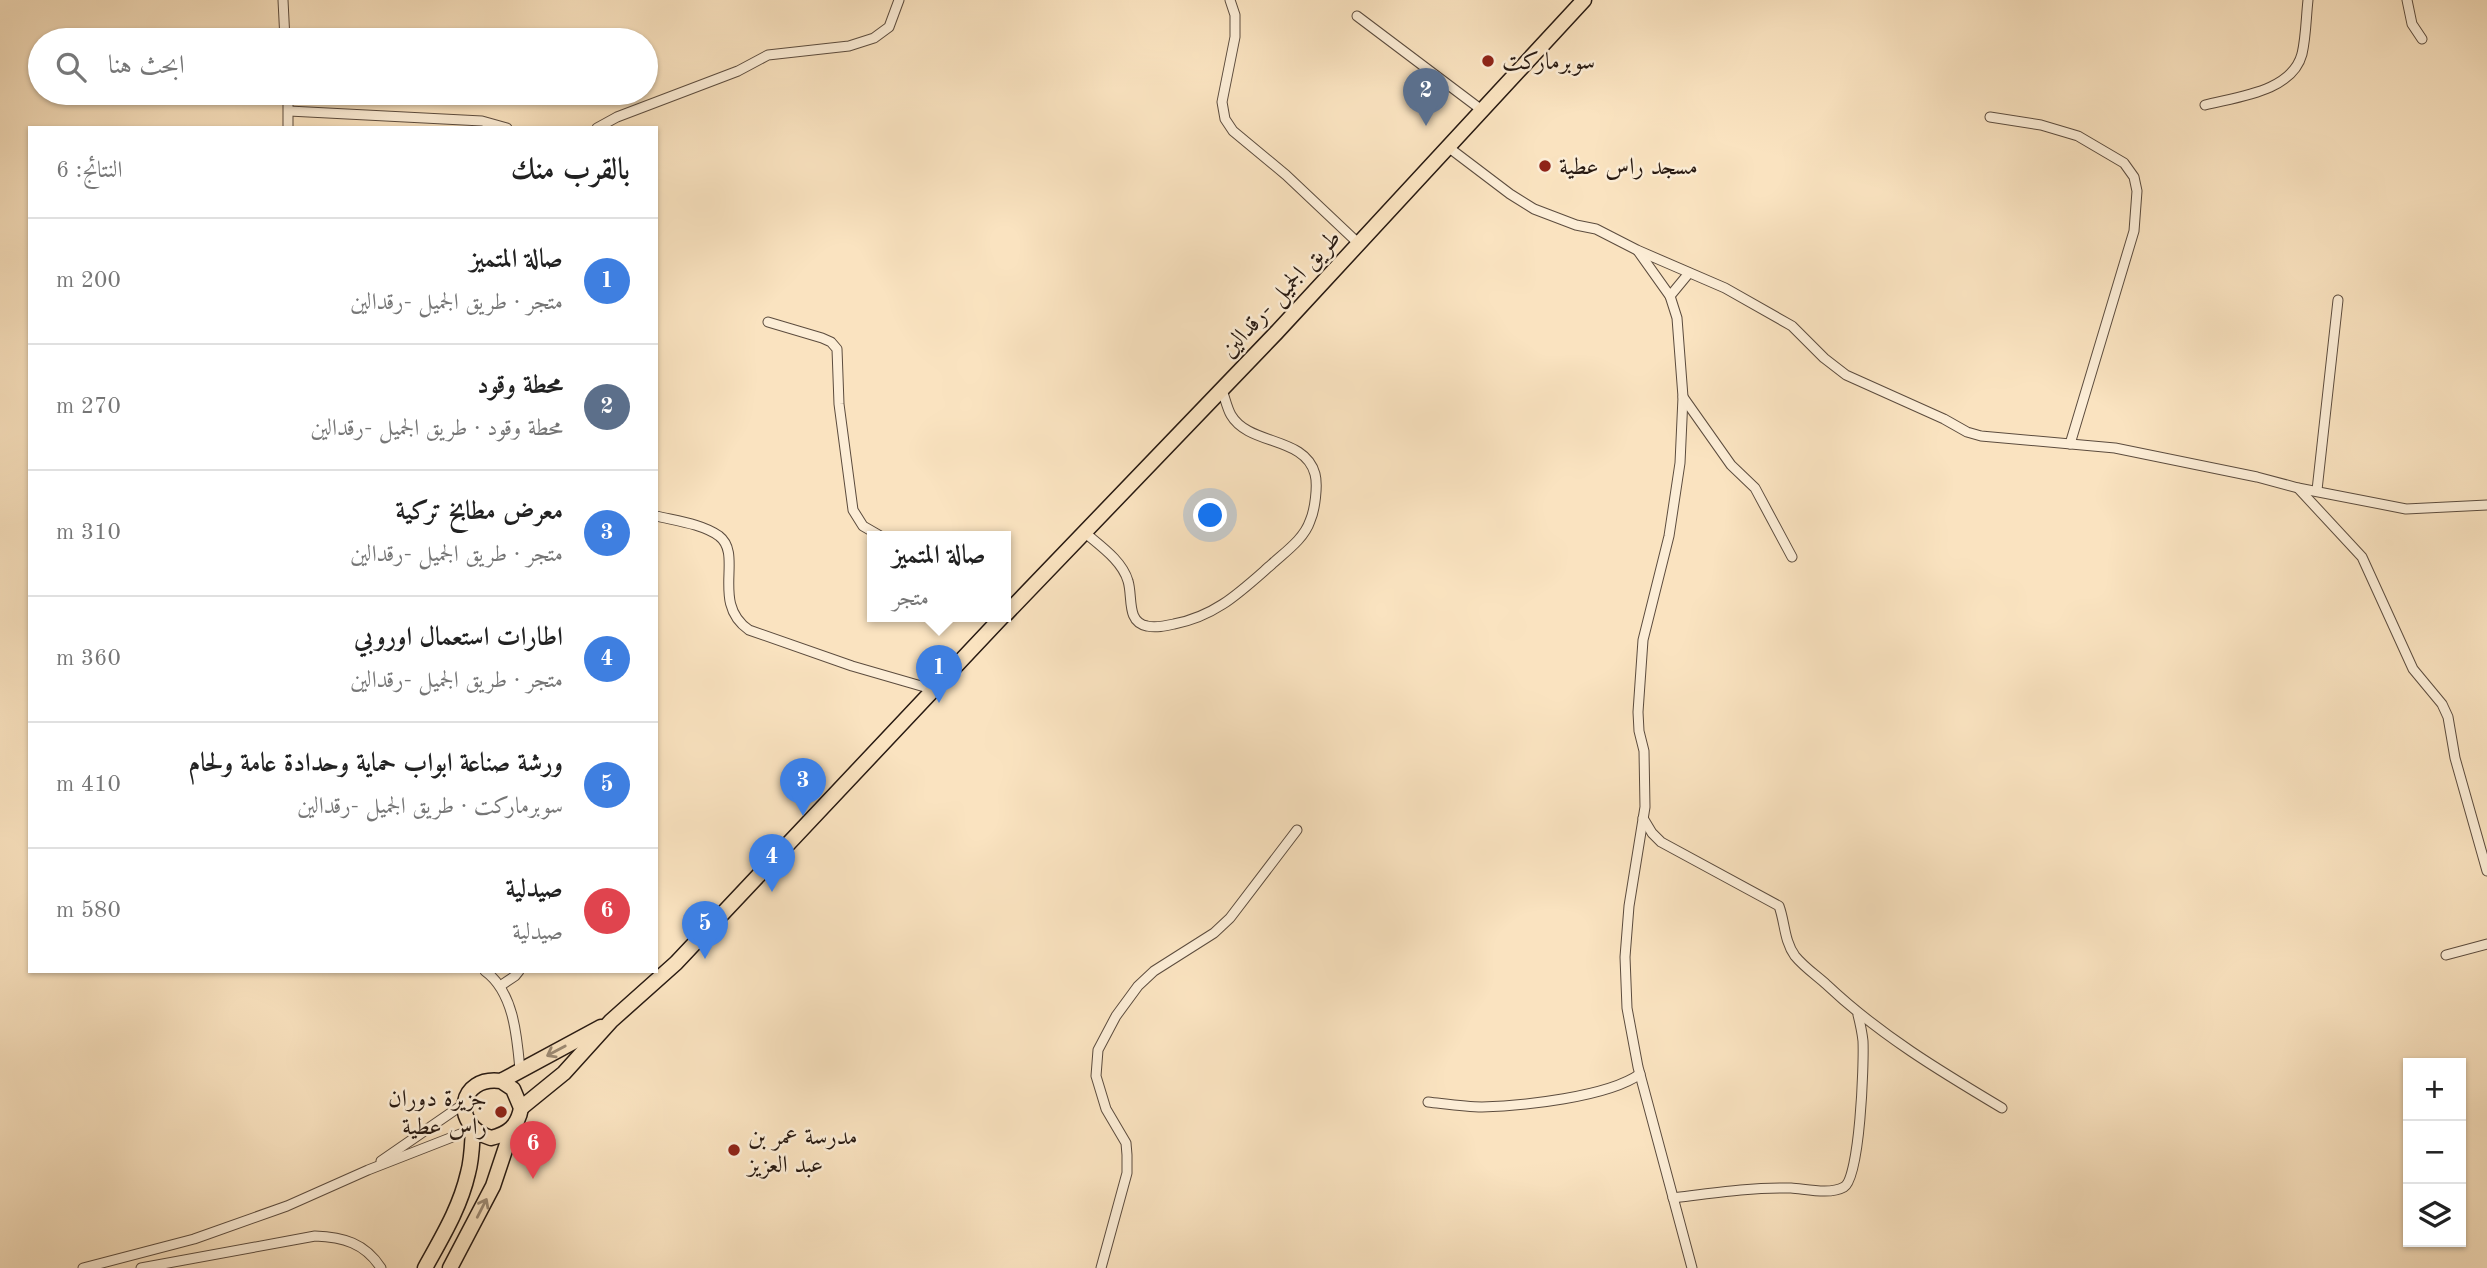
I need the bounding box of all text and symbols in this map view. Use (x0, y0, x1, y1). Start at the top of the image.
search box (28, 28, 658, 105)
icon: search (52, 48, 90, 86)
place label: سوبرماركت (1502, 50, 1595, 76)
text: ابحث هنا (108, 53, 185, 79)
marker: سوبرماركت (1480, 53, 1496, 69)
pin: 2 (1403, 68, 1449, 126)
text: بالقرب منك (511, 156, 630, 186)
place label: مسجد راس عطية (1559, 156, 1698, 180)
marker: مسجد راس عطية (1537, 158, 1553, 174)
text: النتائج: 6 (56, 159, 123, 182)
street label: طريق الجميل -رقدالين (1217, 226, 1348, 365)
text: صالة المتميز (470, 247, 563, 273)
text: 200 m (56, 269, 121, 292)
text: 1 (600, 269, 614, 292)
text: متجر · طريق الجميل -رقدالين (350, 291, 563, 314)
text: محطة وقود (477, 373, 563, 399)
text: 270 m (56, 395, 121, 418)
text: 2 (600, 395, 614, 418)
text: محطة وقود · طريق الجميل -رقدالين (311, 417, 563, 440)
your location (1193, 498, 1227, 532)
text: معرض مطابخ تركية (396, 499, 563, 525)
text: 310 m (56, 521, 121, 544)
text: 3 (600, 521, 614, 544)
popup (867, 531, 1011, 622)
text: متجر · طريق الجميل -رقدالين (350, 543, 563, 566)
text: صالة المتميز (892, 543, 986, 569)
text: متجر (892, 587, 929, 610)
text: اطارات استعمال اوروبي (354, 625, 563, 651)
pin: 1 (916, 645, 962, 703)
text: 360 m (56, 647, 121, 670)
text: 4 (600, 647, 614, 670)
text: متجر · طريق الجميل -رقدالين (350, 669, 563, 692)
text: ورشة صناعة ابواب حماية وحدادة عامة ولحام (189, 751, 563, 777)
pin: 3 (780, 758, 826, 816)
text: 410 m (56, 773, 121, 796)
text: 5 (600, 773, 614, 796)
text: سوبرماركت · طريق الجميل -رقدالين (297, 795, 563, 818)
pin: 4 (749, 834, 795, 892)
text: صيدلية (506, 877, 563, 903)
text: 580 m (56, 899, 121, 922)
text: 6 (600, 899, 614, 922)
pin: 5 (682, 901, 728, 959)
text: صيدلية (512, 921, 563, 944)
one-way arrow (546, 1045, 567, 1058)
map controls (2403, 1058, 2466, 1247)
button: + (2403, 1058, 2466, 1121)
place label: جزيرة دوران راس عطية (388, 1088, 487, 1140)
marker: جزيرة دوران راس عطية (493, 1104, 509, 1120)
pin: 6 (510, 1121, 556, 1179)
button: − (2403, 1121, 2466, 1184)
place label: مدرسة عمر بن عبد العزيز (745, 1126, 858, 1179)
marker: مدرسة عمر بن عبد العزيز (726, 1142, 742, 1158)
button: layers (2403, 1184, 2466, 1247)
one-way arrow (475, 1198, 489, 1219)

